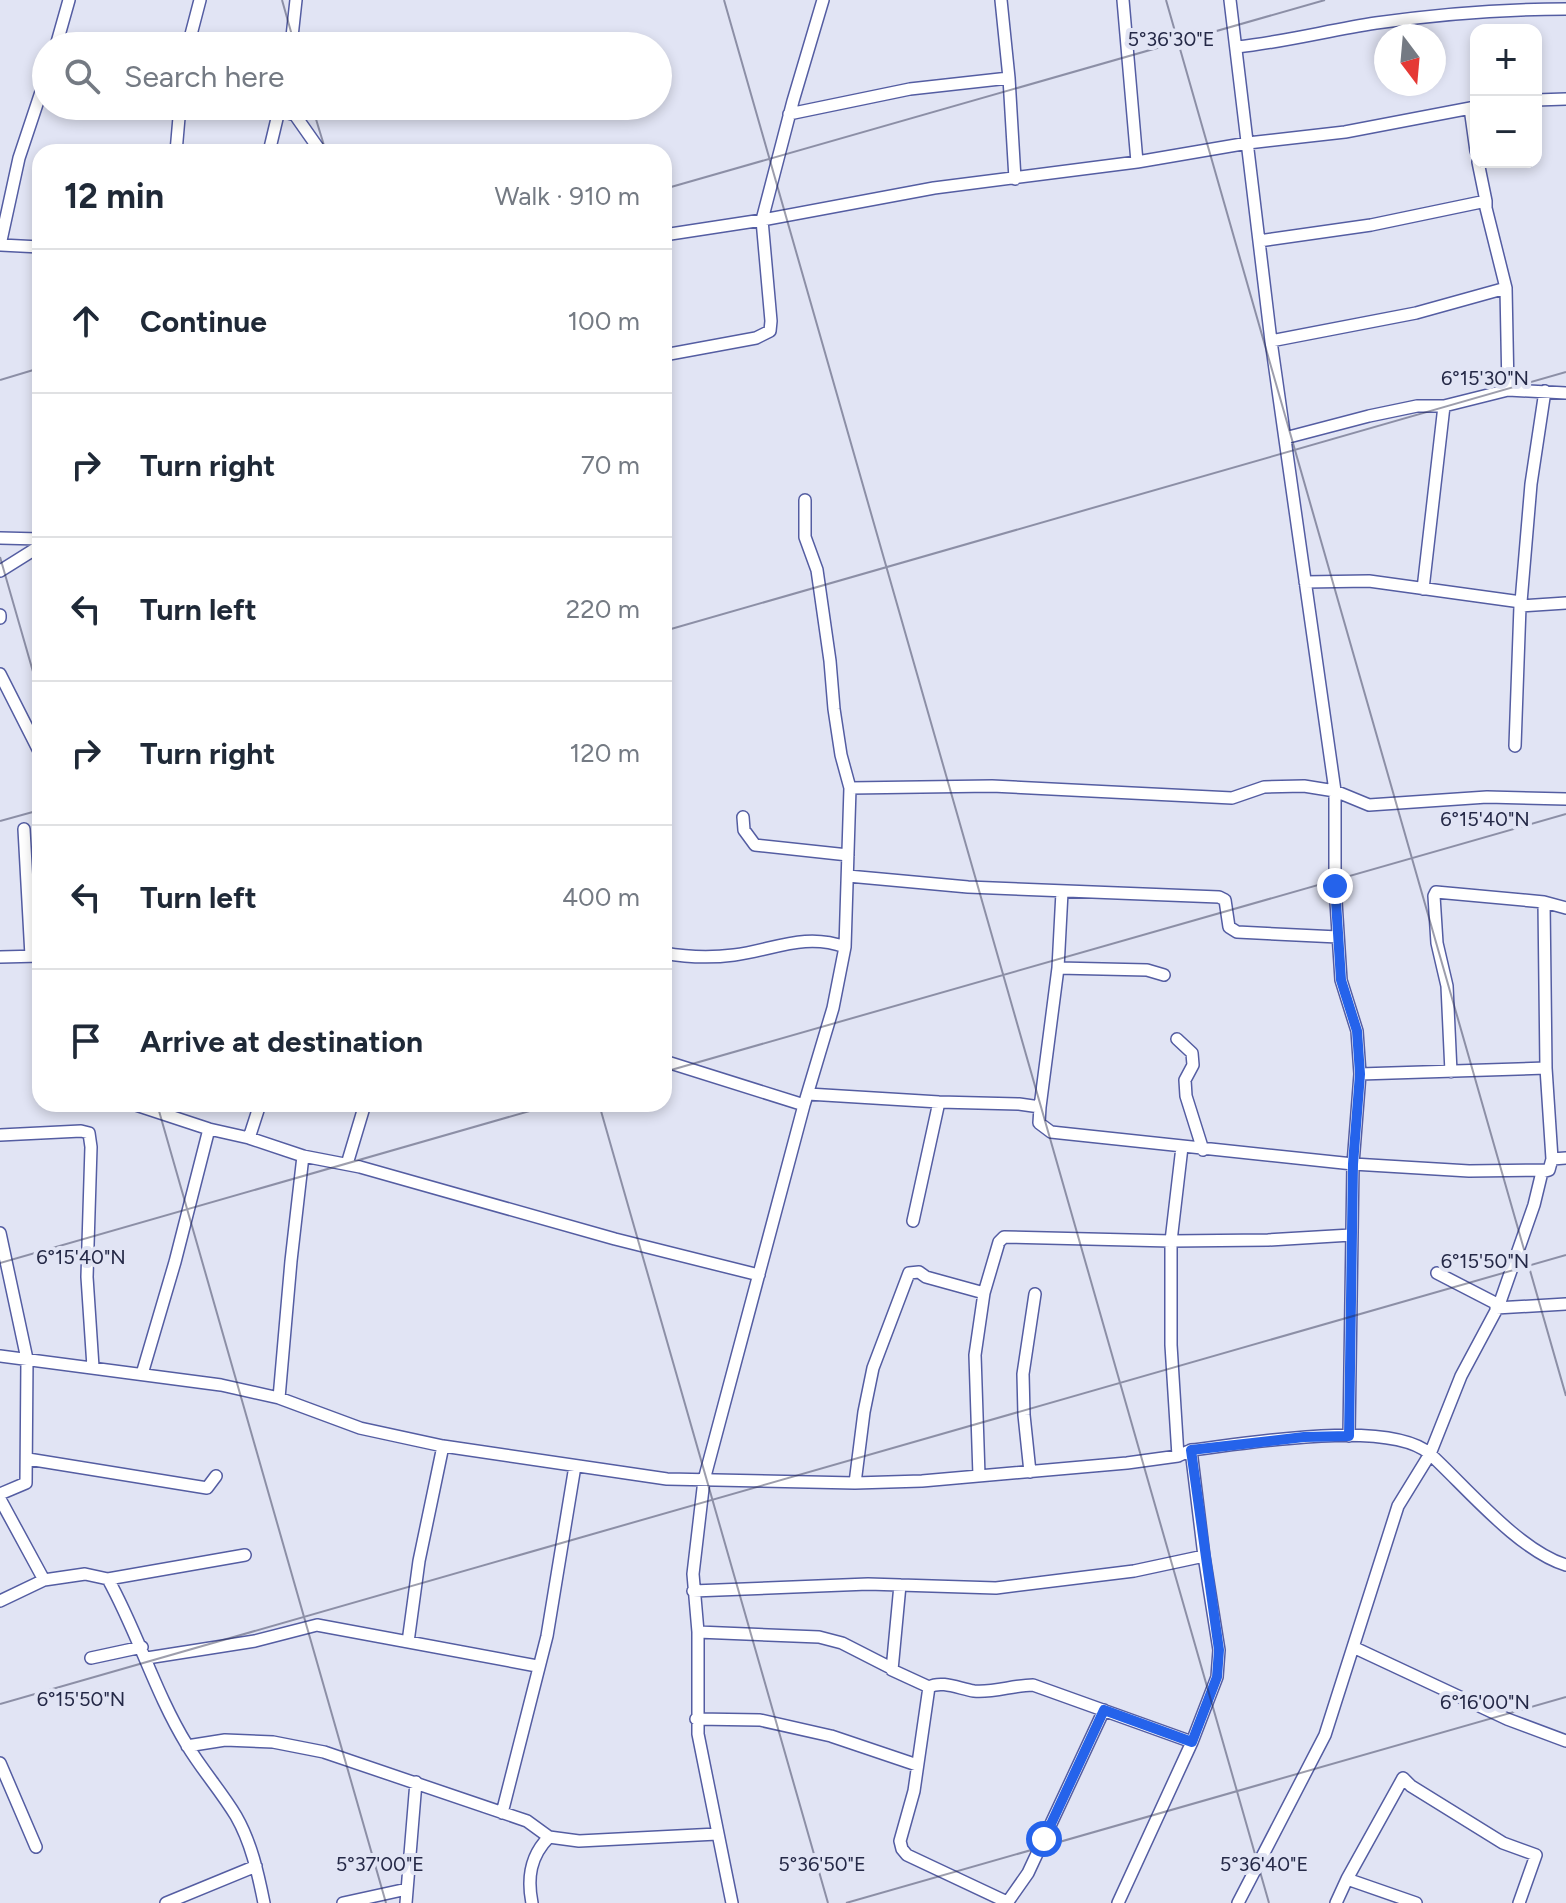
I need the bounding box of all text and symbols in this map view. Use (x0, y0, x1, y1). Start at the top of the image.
north arrow (1374, 24, 1446, 96)
map controls (1470, 24, 1542, 168)
button: + (1470, 24, 1542, 96)
text: 5°36'30"E (1127, 27, 1215, 51)
search box (32, 32, 672, 120)
icon: search (60, 54, 104, 98)
text: Search here (124, 58, 284, 95)
button: − (1470, 96, 1542, 168)
text: 12 min (64, 176, 164, 217)
text: Walk · 910 m (494, 180, 640, 212)
icon: ahead (64, 299, 108, 343)
text: Continue (140, 303, 267, 340)
text: 100 m (567, 305, 640, 337)
text: 6°15'30"N (1441, 366, 1529, 390)
icon: right (64, 443, 108, 487)
text: Turn right (140, 447, 275, 484)
text: 70 m (581, 449, 640, 481)
icon: left (64, 587, 108, 631)
text: Turn left (140, 591, 257, 628)
text: 220 m (566, 593, 640, 625)
icon: right (64, 731, 108, 775)
text: Turn right (140, 735, 275, 772)
text: 120 m (570, 737, 640, 769)
text: 6°15'40"N (1440, 807, 1530, 831)
route end (1317, 868, 1353, 904)
icon: left (64, 875, 108, 919)
text: Turn left (140, 879, 257, 916)
text: 400 m (562, 881, 640, 913)
icon: arrive (64, 1019, 108, 1063)
text: Arrive at destination (140, 1023, 423, 1060)
text: 6°15'40"N (36, 1245, 126, 1269)
text: 6°15'50"N (1441, 1249, 1529, 1273)
text: 6°15'50"N (37, 1687, 125, 1711)
text: 6°16'00"N (1440, 1690, 1530, 1714)
route start (1026, 1821, 1062, 1857)
text: 5°37'00"E (336, 1852, 424, 1876)
text: 5°36'50"E (778, 1852, 866, 1876)
text: 5°36'40"E (1220, 1852, 1308, 1876)

